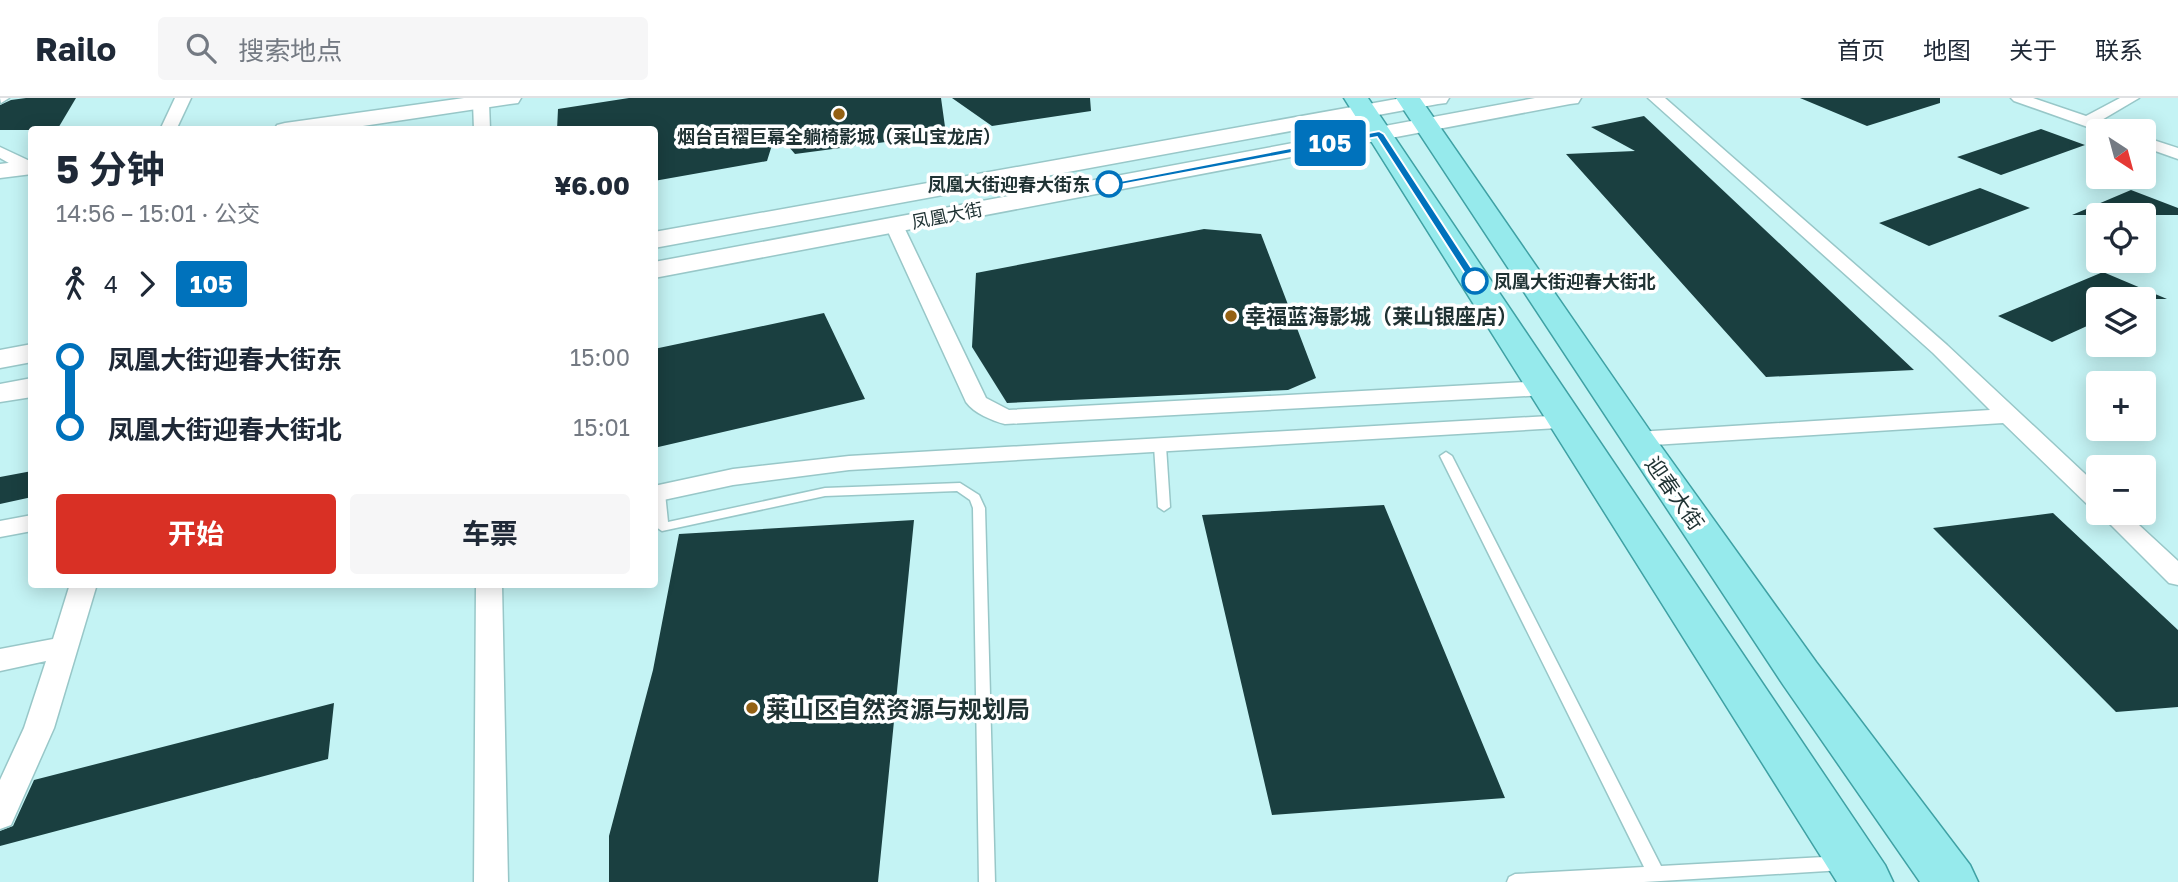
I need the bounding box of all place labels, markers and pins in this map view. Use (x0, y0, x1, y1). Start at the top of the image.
marker: 烟台百褶巨幕全躺椅影城（莱山宝龙店） (831, 106, 847, 122)
place label: 烟台百褶巨幕全躺椅影城（莱山宝龙店） (677, 125, 1001, 147)
marker: 凤凰大街迎春大街东 (1096, 171, 1122, 197)
place label: 凤凰大街迎春大街东 (928, 173, 1090, 195)
marker: 凤凰大街迎春大街北 (1462, 268, 1488, 294)
place label: 凤凰大街迎春大街北 (1494, 270, 1656, 292)
place label: 幸福蓝海影城（莱山银座店） (1245, 303, 1518, 329)
marker: 幸福蓝海影城（莱山银座店） (1223, 308, 1239, 324)
place label: 莱山区自然资源与规划局 (766, 694, 1030, 723)
marker: 莱山区自然资源与规划局 (744, 700, 760, 716)

